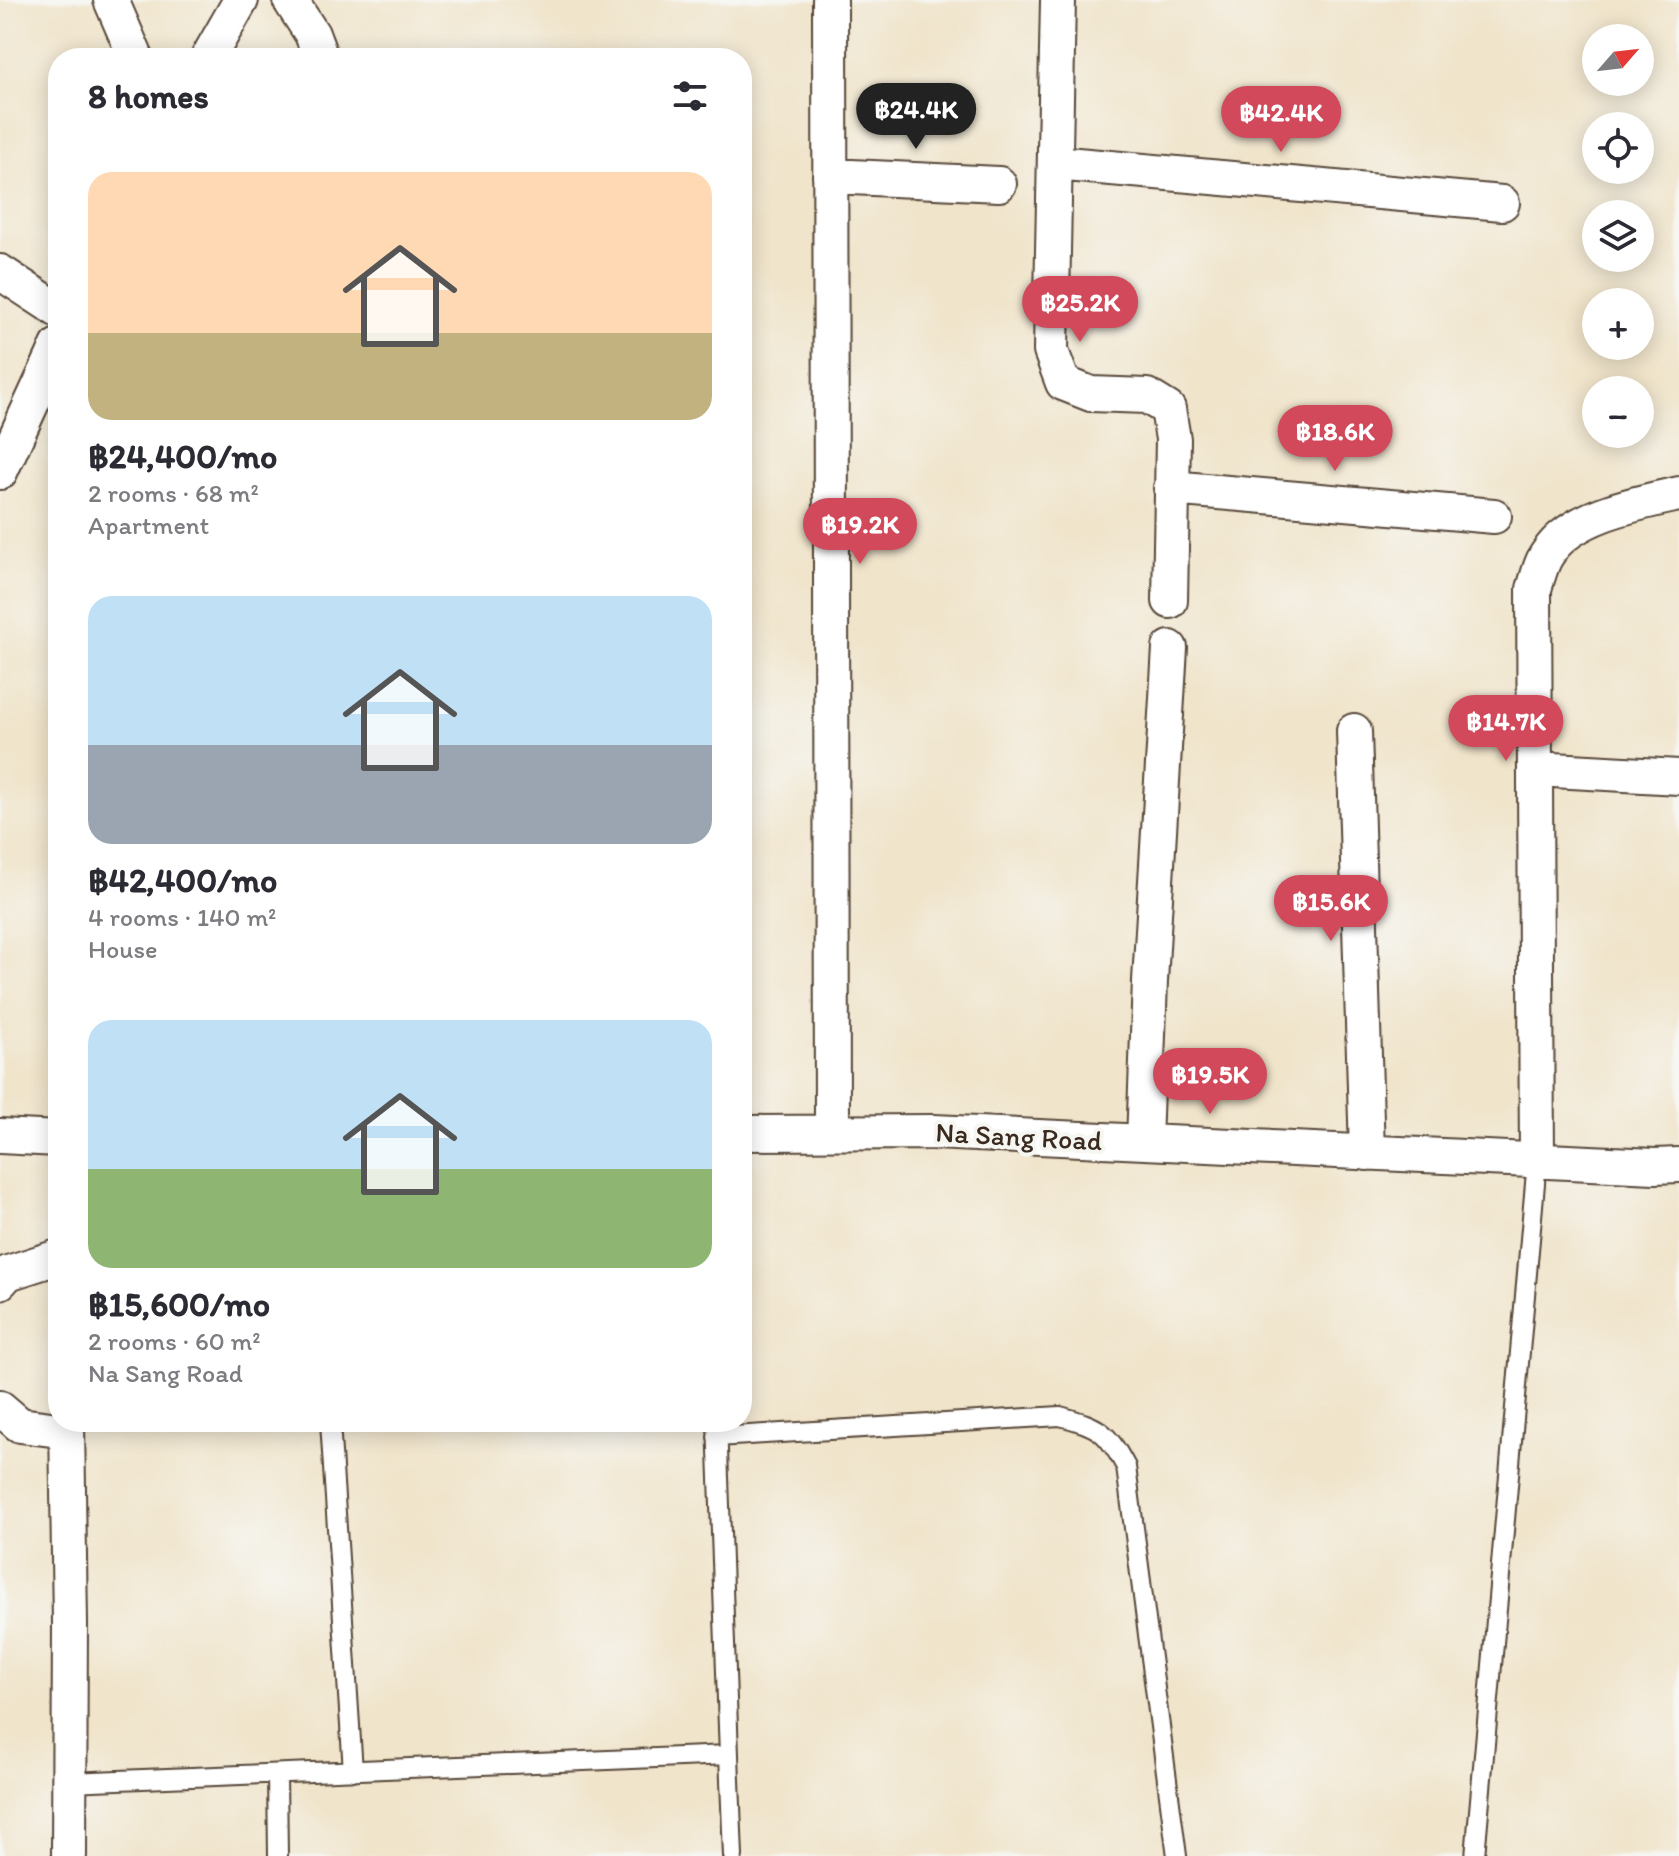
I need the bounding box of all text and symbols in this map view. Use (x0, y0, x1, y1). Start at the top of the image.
north arrow (1582, 24, 1654, 96)
map controls (1582, 24, 1654, 448)
icon: filters (668, 74, 712, 118)
text: 8 homes (88, 76, 209, 117)
pin: ฿24.4K (851, 83, 981, 151)
pin: ฿42.4K (1216, 86, 1346, 154)
text: ฿24.4K (874, 93, 958, 125)
text: ฿42.4K (1239, 96, 1323, 128)
button: locate (1582, 112, 1654, 184)
button: layers (1582, 200, 1654, 272)
icon: home (328, 224, 472, 368)
pin: ฿25.2K (1015, 276, 1145, 344)
text: ฿25.2K (1040, 286, 1120, 318)
button: + (1582, 288, 1654, 360)
button: − (1582, 376, 1654, 448)
pin: ฿18.6K (1270, 405, 1400, 473)
text: ฿18.6K (1296, 415, 1374, 447)
text: ฿24,400/mo (88, 436, 277, 477)
text: 2 rooms · 68 m² (88, 477, 259, 509)
pin: ฿19.2K (795, 498, 925, 566)
text: ฿19.2K (821, 508, 899, 540)
text: Apartment (88, 509, 209, 541)
icon: home (328, 648, 472, 792)
pin: ฿14.7K (1441, 695, 1571, 763)
text: ฿14.7K (1466, 705, 1546, 737)
text: ฿42,400/mo (88, 860, 277, 901)
pin: ฿15.6K (1266, 875, 1396, 943)
text: ฿15.6K (1292, 885, 1370, 917)
text: 4 rooms · 140 m² (88, 901, 276, 933)
text: House (88, 933, 158, 965)
pin: ฿19.5K (1145, 1048, 1275, 1116)
text: ฿19.5K (1171, 1058, 1249, 1090)
icon: home (328, 1072, 472, 1216)
street label: Na Sang Road (935, 1115, 1103, 1157)
text: ฿15,600/mo (88, 1284, 270, 1325)
text: 2 rooms · 60 m² (88, 1325, 261, 1357)
text: Na Sang Road (88, 1357, 243, 1389)

